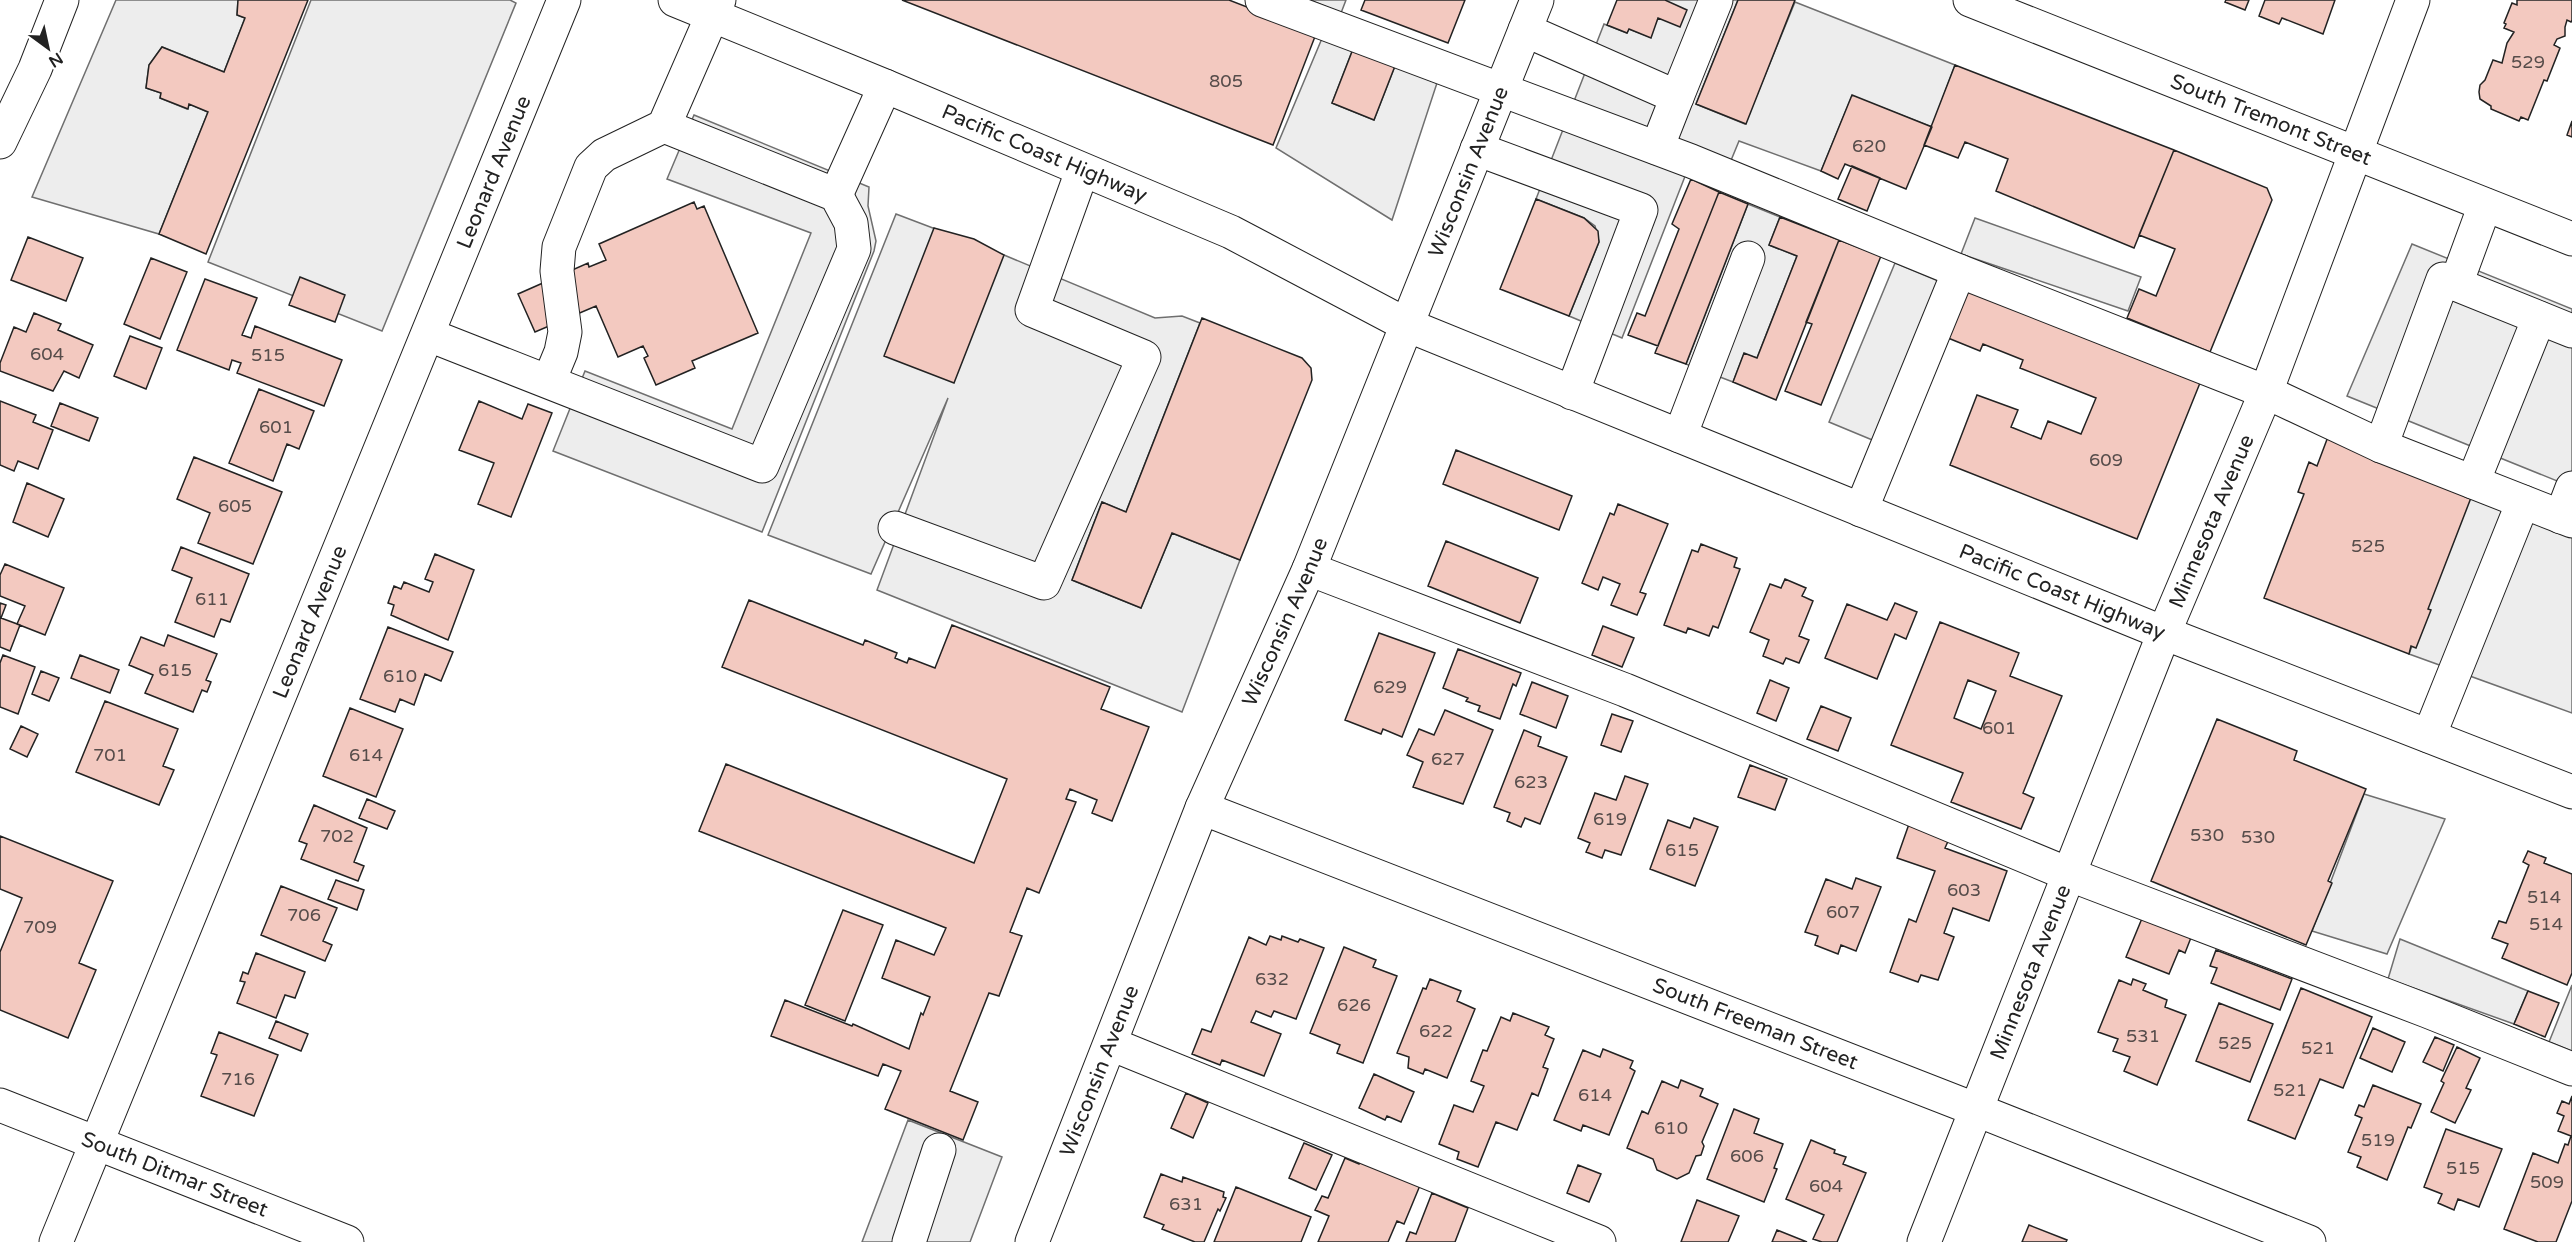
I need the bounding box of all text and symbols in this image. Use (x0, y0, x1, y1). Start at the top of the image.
north arrow (18, 18, 78, 78)
text: N (45, 48, 66, 72)
house number: 529 (2511, 51, 2545, 73)
street label: South Tremont Street (2167, 69, 2375, 171)
house number: 805 (1209, 70, 1243, 92)
street label: Wisconsin Avenue (1423, 83, 1514, 261)
street label: Leonard Avenue (452, 92, 537, 252)
street label: Pacific Coast Highway (938, 99, 1151, 208)
house number: 620 (1852, 135, 1886, 157)
house number: 604 (30, 343, 64, 365)
house number: 515 (251, 344, 285, 366)
house number: 601 (259, 416, 293, 438)
street label: Minnesota Avenue (2164, 431, 2260, 612)
house number: 609 (2089, 449, 2123, 471)
house number: 605 (218, 495, 252, 517)
street label: Wisconsin Avenue (1237, 534, 1333, 710)
house number: 525 (2351, 535, 2385, 557)
street label: Pacific Coast Highway (1955, 539, 2169, 645)
street label: Leonard Avenue (268, 542, 353, 702)
house number: 611 (195, 588, 229, 610)
house number: 615 (158, 659, 192, 681)
house number: 610 (383, 665, 417, 687)
house number: 629 (1373, 676, 1407, 698)
house number: 601 (1982, 717, 2016, 739)
house number: 701 (93, 744, 127, 766)
house number: 614 (349, 744, 383, 766)
house number: 627 (1431, 748, 1465, 770)
house number: 623 (1514, 771, 1548, 793)
house number: 619 (1593, 808, 1627, 830)
house number: 530 (2190, 824, 2224, 846)
house number: 702 (320, 825, 354, 847)
house number: 530 (2241, 826, 2275, 848)
house number: 615 (1665, 839, 1699, 861)
house number: 603 (1947, 879, 1981, 901)
street label: Minnesota Avenue (1985, 881, 2077, 1064)
house number: 514 (2527, 886, 2561, 908)
house number: 607 (1826, 901, 1860, 923)
house number: 706 (287, 904, 321, 926)
house number: 514 (2529, 913, 2563, 935)
house number: 709 (23, 916, 57, 938)
house number: 632 (1255, 968, 1289, 990)
street label: South Freeman Street (1649, 973, 1861, 1075)
street label: Wisconsin Avenue (1055, 982, 1144, 1160)
house number: 626 (1337, 994, 1371, 1016)
house number: 622 (1419, 1020, 1453, 1042)
house number: 531 (2126, 1025, 2160, 1047)
house number: 525 (2218, 1032, 2252, 1054)
house number: 521 (2301, 1037, 2335, 1059)
house number: 716 (221, 1068, 255, 1090)
house number: 521 (2273, 1079, 2307, 1101)
house number: 614 (1578, 1084, 1612, 1106)
house number: 610 (1654, 1117, 1688, 1139)
street label: South Ditmar Street (78, 1126, 271, 1223)
house number: 519 (2361, 1129, 2395, 1151)
house number: 606 (1730, 1145, 1764, 1167)
house number: 515 (2446, 1157, 2480, 1179)
house number: 509 (2530, 1171, 2564, 1193)
house number: 604 (1809, 1175, 1843, 1197)
house number: 631 (1169, 1193, 1203, 1215)

